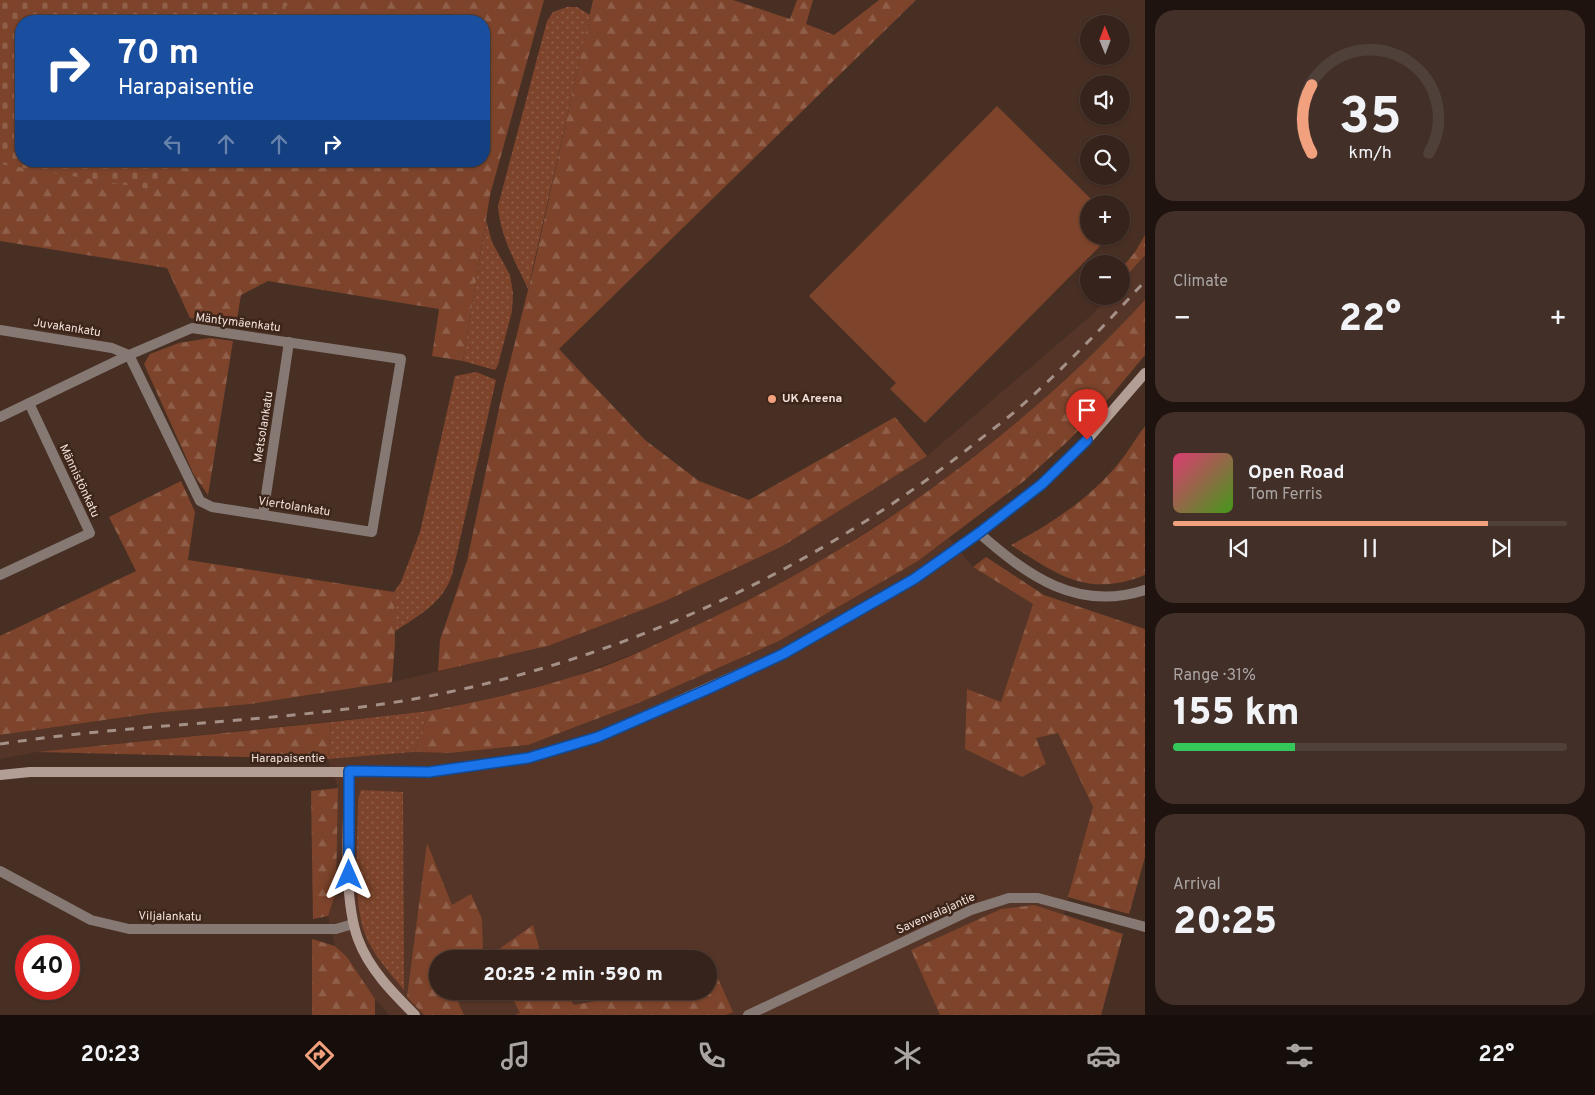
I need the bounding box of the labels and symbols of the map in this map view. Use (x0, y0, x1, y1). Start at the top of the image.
north arrow (1080, 15, 1130, 65)
street label: Mäntymäenkatu (194, 310, 282, 336)
street label: Juvakankatu (32, 315, 102, 341)
pin (1066, 389, 1108, 440)
street label: Metsolankatu (250, 390, 278, 464)
place label: UK Areena (782, 391, 842, 407)
marker: UK Areena (766, 393, 778, 405)
street label: Männistönkatu (55, 442, 103, 520)
street label: Viertolankatu (257, 493, 331, 521)
street label: Harapaisentie (251, 751, 325, 767)
position arrow (322, 848, 374, 900)
street label: Savenvalajantie (894, 889, 978, 939)
street label: Viljalankatu (138, 908, 202, 926)
speed limit sign: 40 (15, 935, 80, 1000)

